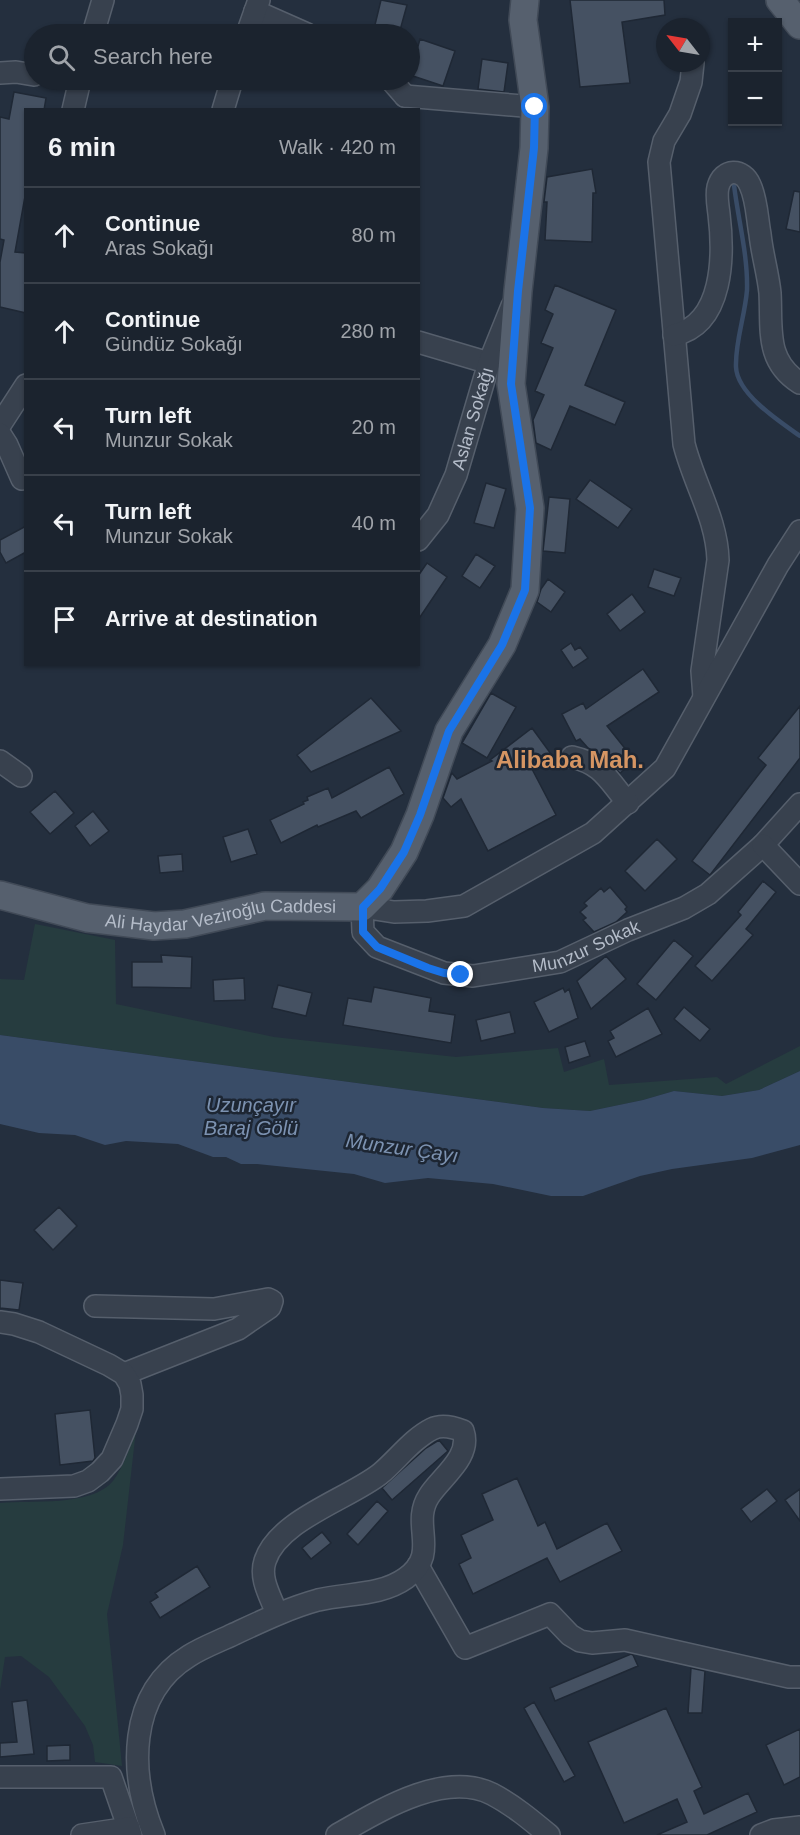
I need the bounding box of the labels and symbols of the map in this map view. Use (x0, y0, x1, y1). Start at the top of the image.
north arrow (656, 18, 710, 72)
route start (521, 93, 547, 119)
street label: Aslan Sokağı (448, 365, 497, 472)
district label: Alibaba Mah. (496, 746, 644, 773)
street label: Ali Haydar Veziroğlu Caddesi (104, 896, 336, 936)
street label: Munzur Sokak (531, 916, 644, 976)
route end (447, 961, 473, 987)
water label: Uzunçayır Baraj Gölü (204, 1094, 298, 1139)
water label: Munzur Çayı (344, 1129, 460, 1167)

